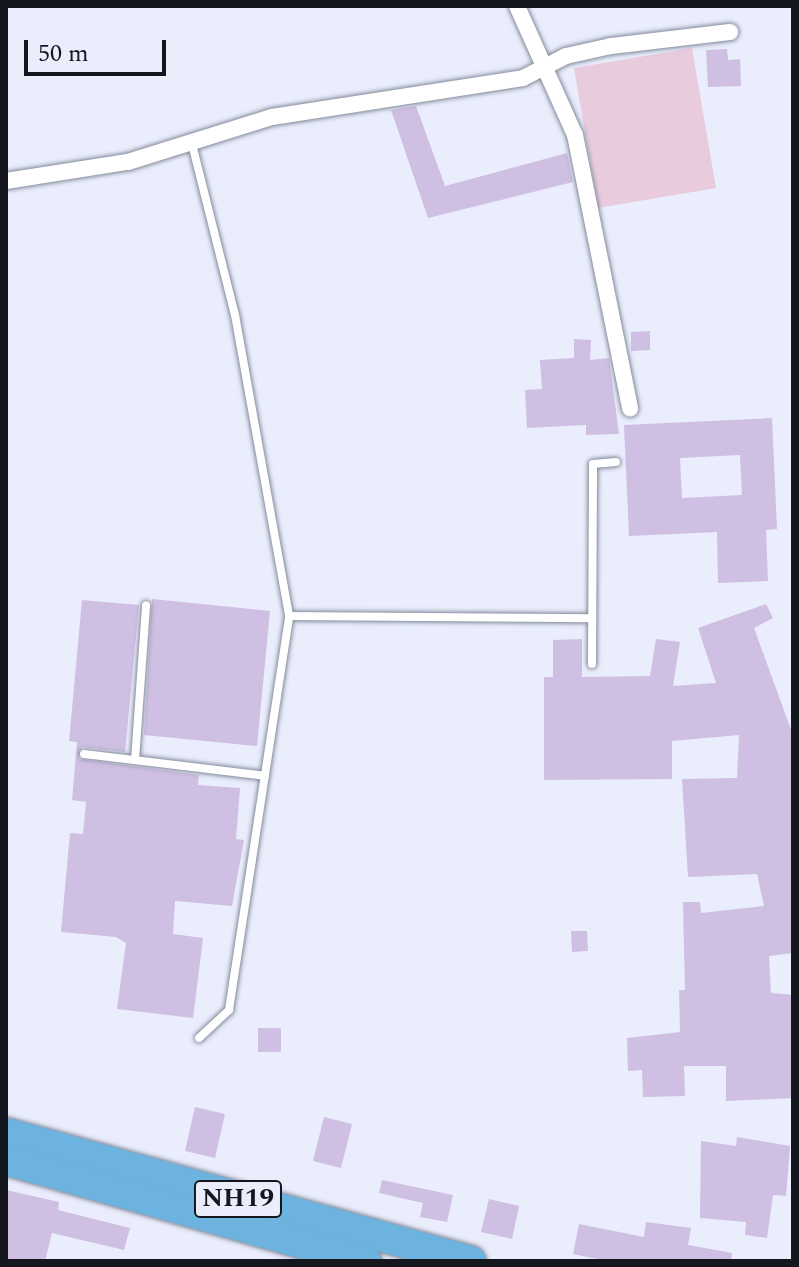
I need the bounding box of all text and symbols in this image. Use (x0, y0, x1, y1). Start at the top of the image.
scale bar (28, 24, 170, 74)
text: 50 m (38, 36, 89, 72)
road number: NH19 (192, 1177, 284, 1221)

